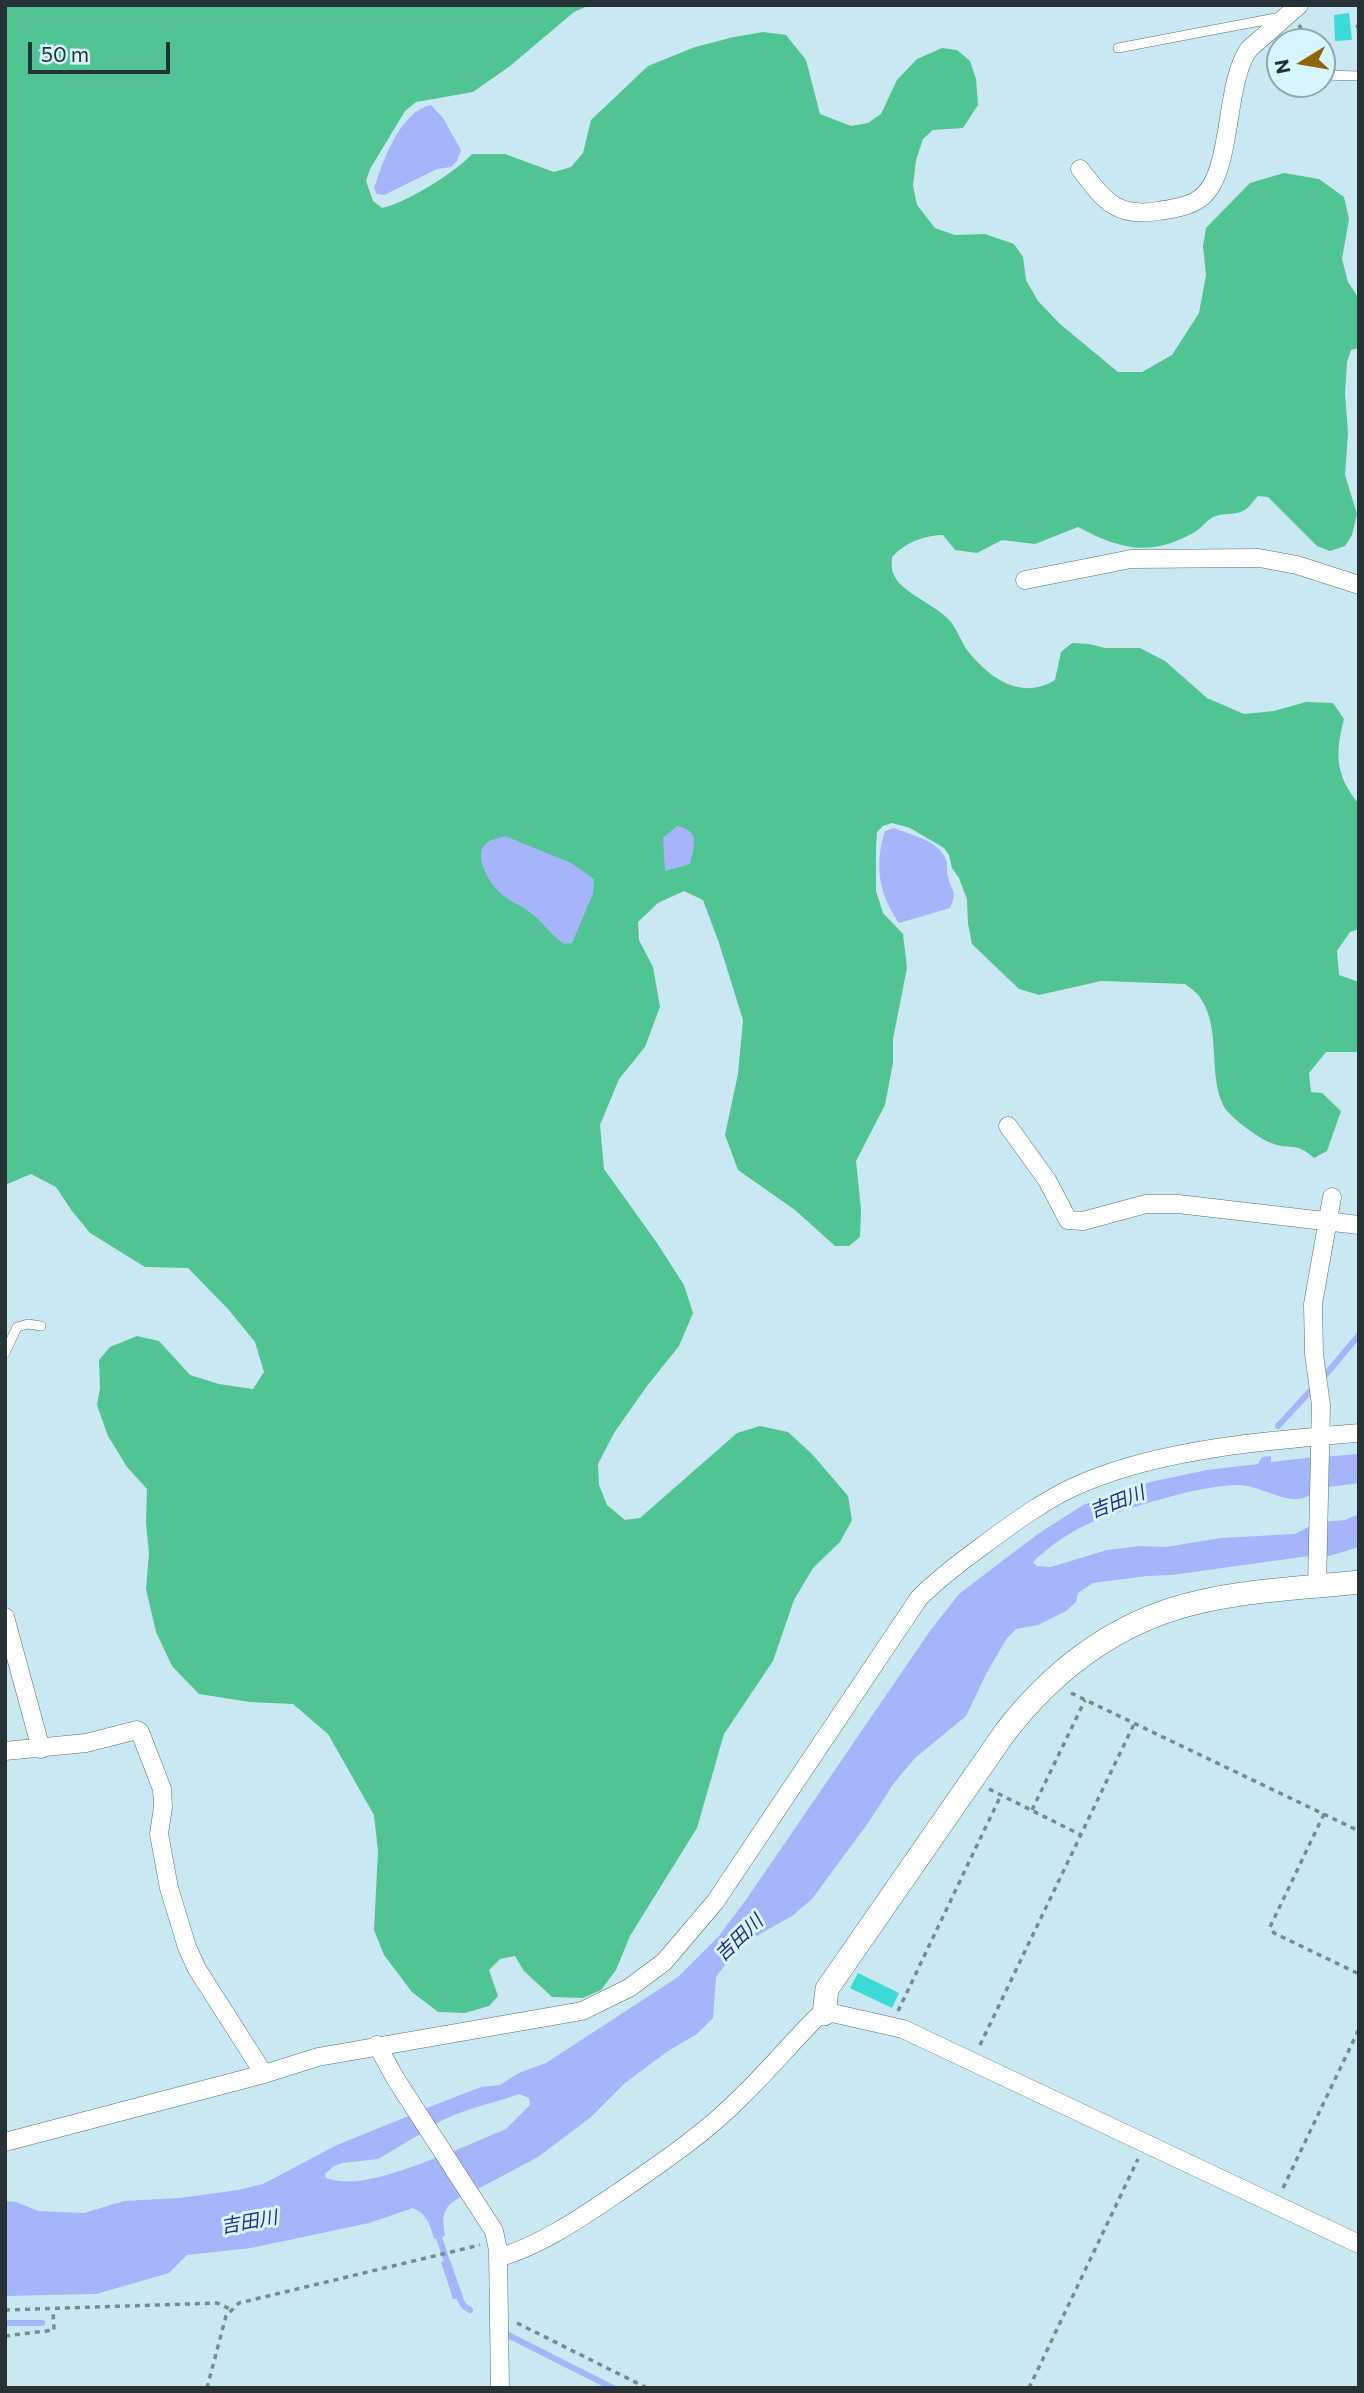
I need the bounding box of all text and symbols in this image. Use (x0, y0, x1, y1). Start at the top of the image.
scale bar (32, 28, 173, 72)
north arrow (1266, 28, 1336, 98)
text: 50 m (41, 41, 89, 66)
text: N (1269, 58, 1295, 76)
water label: 吉田川 (1086, 1481, 1148, 1523)
water label: 吉田川 (711, 1910, 767, 1966)
water label: 吉田川 (219, 2206, 279, 2238)

